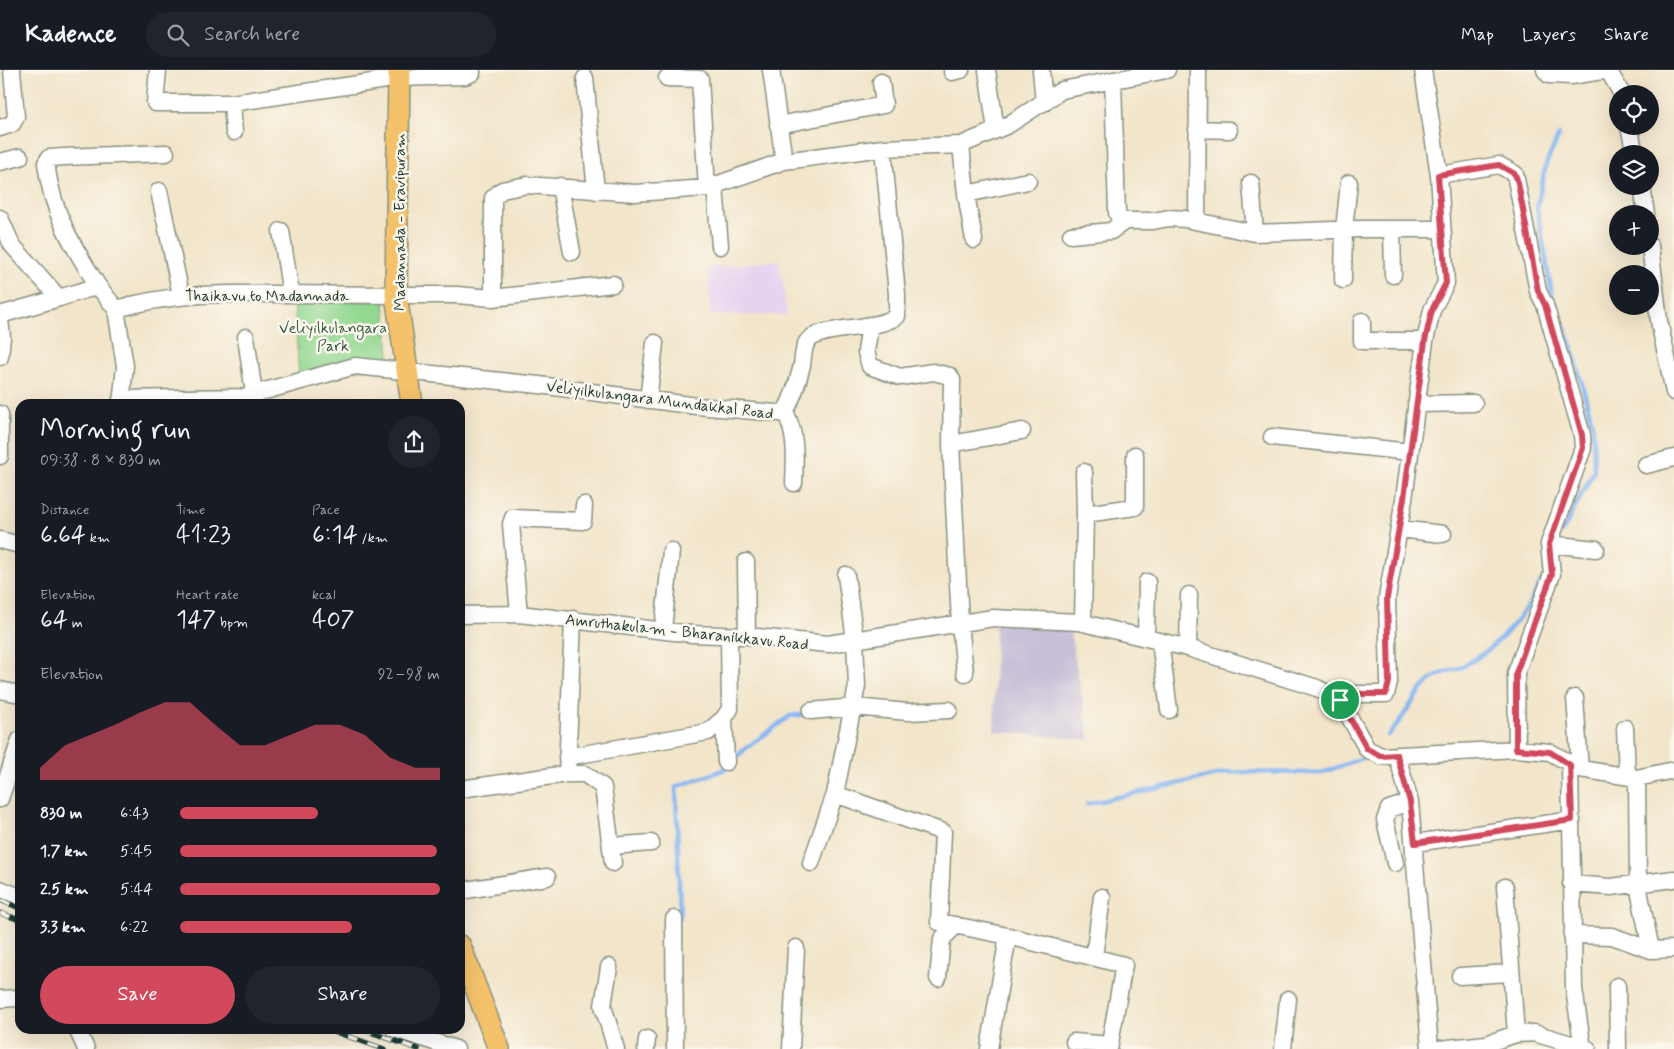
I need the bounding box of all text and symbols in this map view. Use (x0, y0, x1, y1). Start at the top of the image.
search box (146, 12, 496, 57)
text: Kadence (25, 19, 116, 50)
icon: search (164, 21, 192, 49)
text: Search here (204, 22, 300, 47)
text: Map (1461, 23, 1494, 47)
text: Layers (1522, 23, 1576, 47)
text: Share (1604, 23, 1649, 47)
map controls (1609, 85, 1659, 315)
button: locate (1609, 85, 1659, 135)
street label: Madannada - Eravipuram (390, 133, 411, 311)
button: layers (1609, 145, 1659, 195)
button: + (1609, 205, 1659, 255)
button: − (1609, 265, 1659, 315)
street label: Thaikavu to Madannada (185, 286, 349, 307)
park label: Veliyilkulangara Park (279, 318, 387, 357)
street label: Veliyilkulangara Mundakkal Road (545, 376, 775, 426)
text: Morning run (40, 412, 191, 449)
button: share (388, 416, 440, 468)
text: 09:38 · 8 × 830 m (40, 450, 161, 471)
text: Distance (40, 501, 89, 519)
text: Time (176, 501, 205, 519)
text: Pace (312, 501, 340, 519)
text: 6.64 (40, 519, 86, 552)
text: 41:23 (176, 519, 231, 552)
text: 6:14 (312, 519, 358, 552)
text: km (86, 529, 110, 547)
text: /km (358, 529, 388, 547)
text: Elevation (40, 586, 95, 604)
text: Heart rate (176, 586, 239, 604)
text: kcal (312, 586, 336, 604)
text: 64 (40, 604, 68, 637)
text: 147 (176, 604, 216, 637)
text: 407 (312, 604, 355, 637)
street label: Amruthakulam - Bharanikkavu Road (564, 609, 810, 656)
text: m (68, 614, 83, 632)
text: bpm (216, 614, 248, 632)
text: Elevation (40, 664, 103, 685)
text: 92–98 m (378, 664, 440, 685)
pin (1319, 679, 1361, 721)
icon: arrive (1326, 686, 1354, 714)
text: 830 m (40, 803, 82, 824)
text: 6:43 (120, 803, 149, 824)
text: 1.7 km (40, 841, 88, 862)
text: 5:45 (120, 841, 152, 862)
text: 2.5 km (40, 879, 88, 900)
text: 5:44 (120, 879, 153, 900)
text: 3.3 km (40, 917, 85, 938)
text: 6:22 (120, 917, 149, 938)
button: Save (40, 966, 235, 1024)
button: Share (245, 966, 440, 1024)

